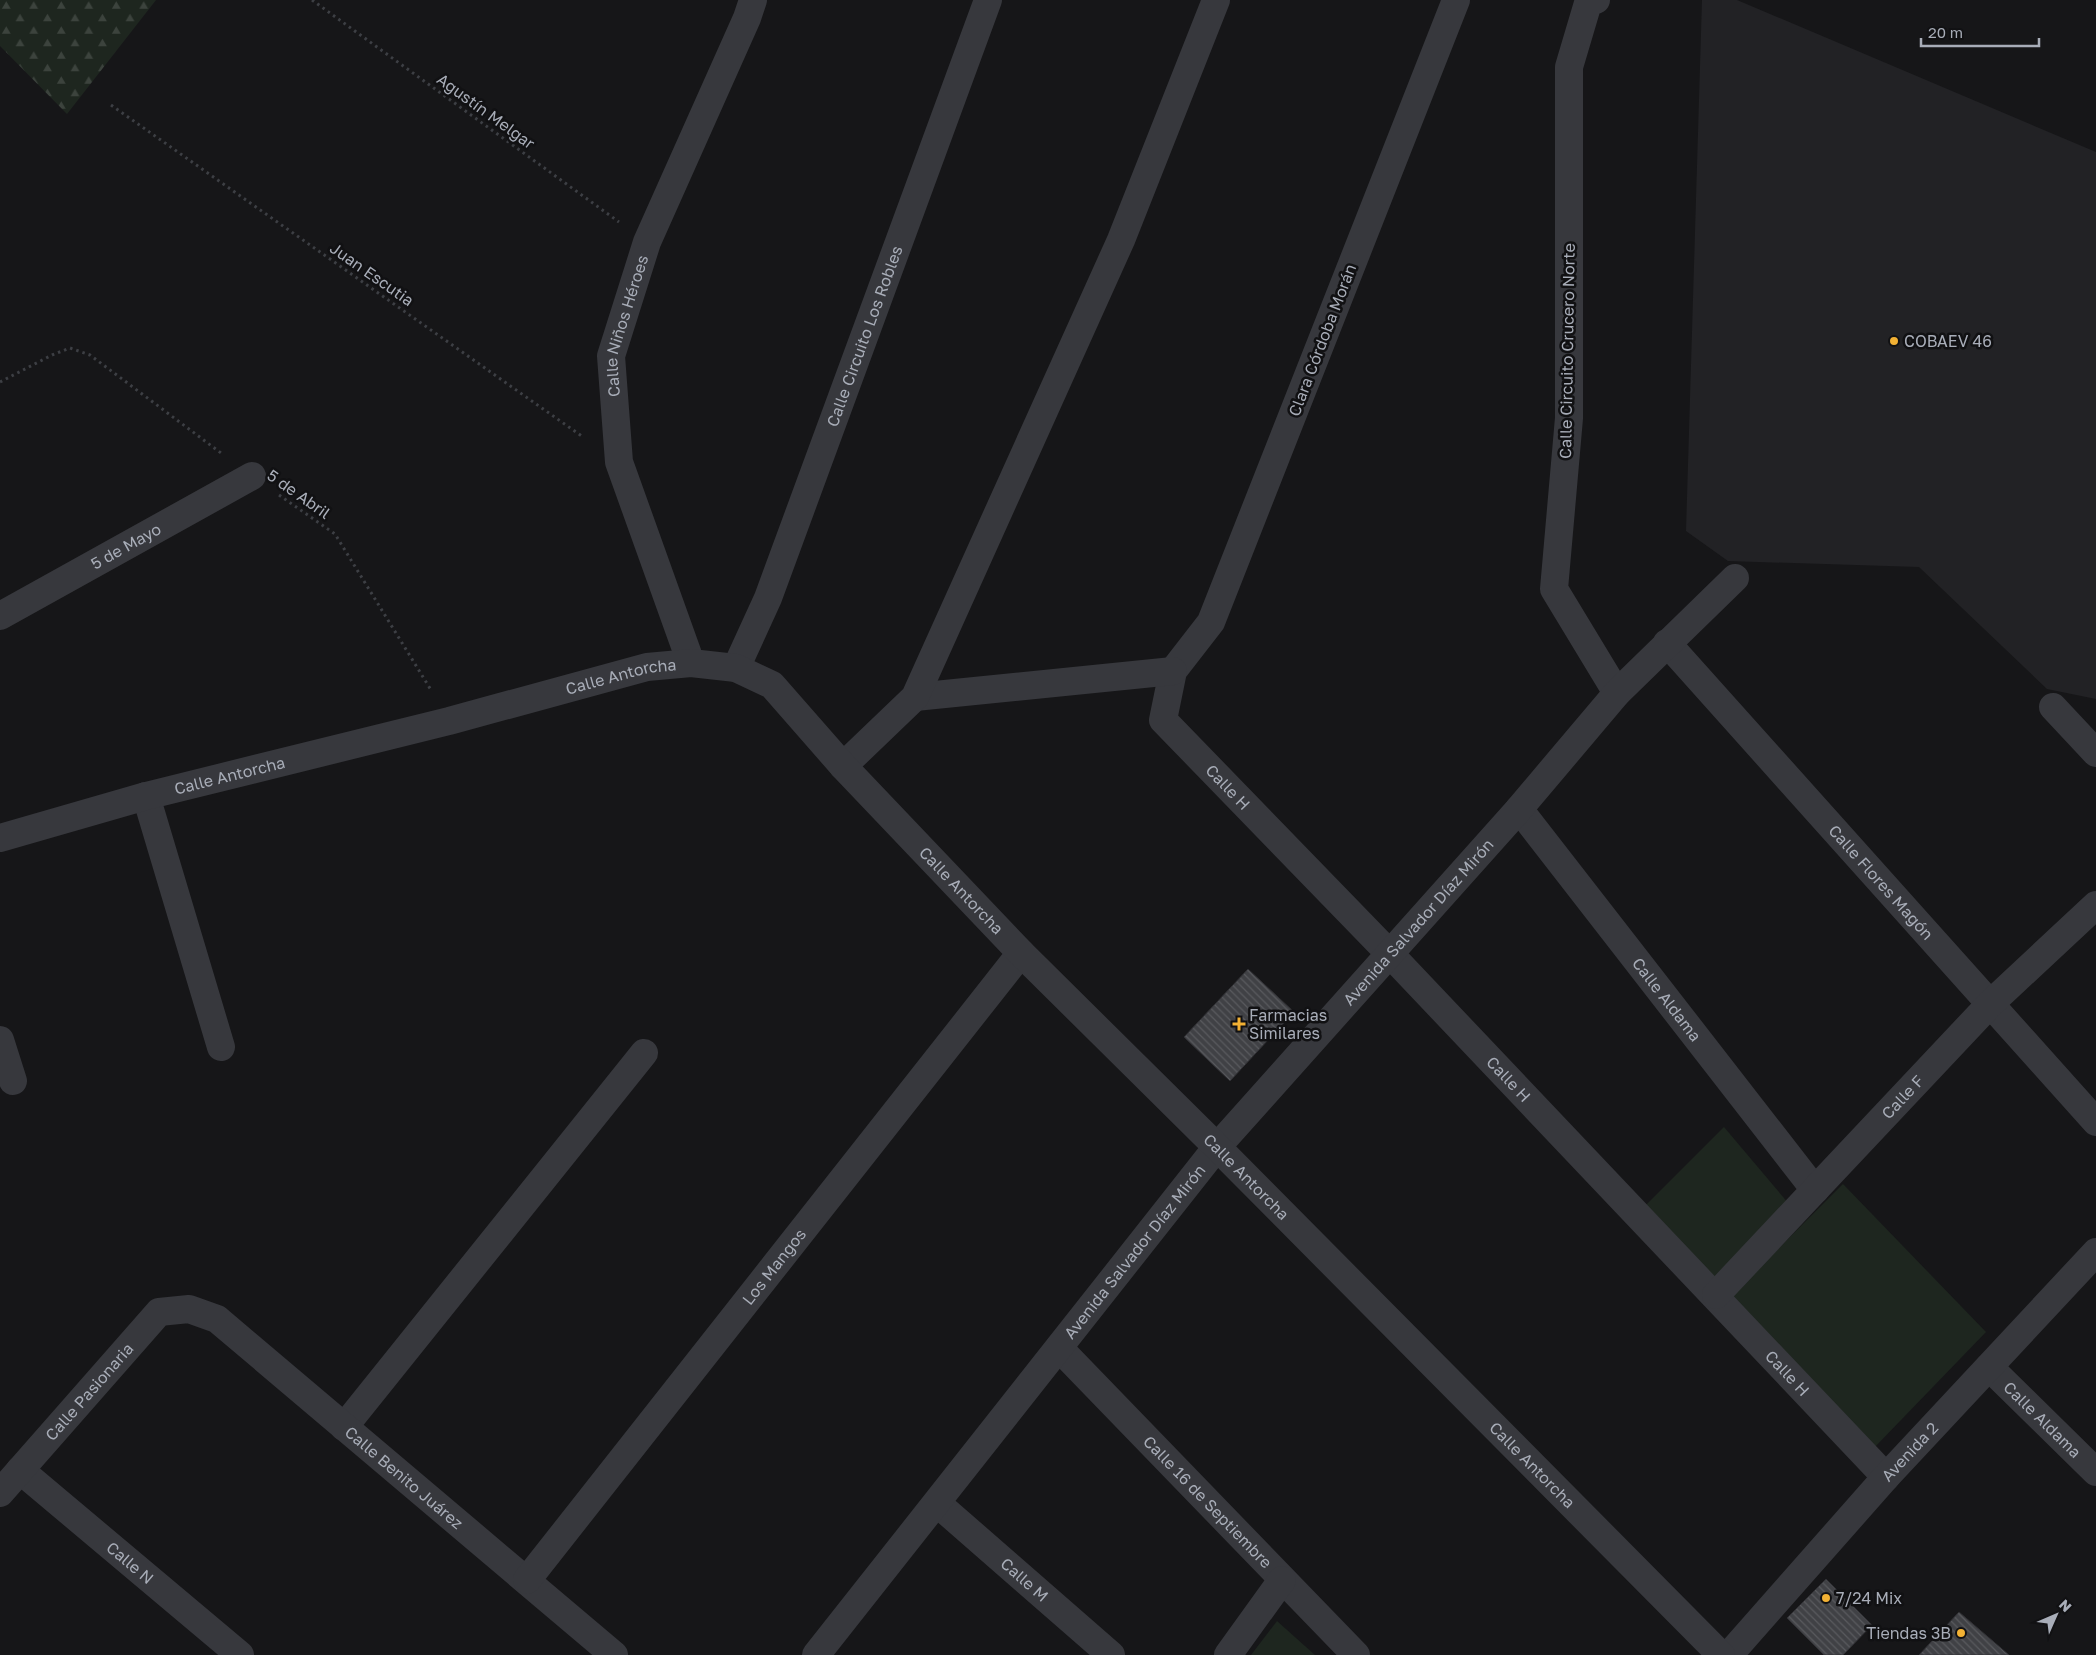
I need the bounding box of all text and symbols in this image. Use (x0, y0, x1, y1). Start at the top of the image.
scale bar (1921, 15, 2038, 47)
text: 20 m (1928, 23, 1963, 41)
street label: Agustín Melgar (433, 69, 539, 153)
street label: Juan Escutia (326, 238, 418, 310)
street label: Calle Circuito Los Robles (822, 243, 907, 429)
street label: Calle Circuito Crucero Norte (1555, 243, 1579, 459)
street label: Calle Niños Héroes (601, 252, 652, 398)
street label: Clara Córdoba Morán (1284, 261, 1360, 419)
place label: COBAEV 46 (1904, 331, 1992, 351)
marker: COBAEV 46 (1888, 335, 1900, 347)
street label: 5 de Abril (264, 465, 334, 523)
street label: 5 de Mayo (87, 519, 164, 574)
street label: Calle Antorcha (563, 654, 677, 699)
street label: Calle Antorcha (172, 752, 287, 799)
street label: Calle H (1202, 760, 1255, 814)
street label: Calle Flores Magón (1825, 821, 1938, 944)
street label: Avenida Salvador Díaz Mirón (1339, 835, 1498, 1009)
street label: Calle Antorcha (915, 842, 1008, 938)
street label: Calle Aldama (1628, 953, 1706, 1045)
place label: Farmacias Similares (1249, 1005, 1327, 1043)
marker: Farmacias Similares (1233, 1018, 1245, 1030)
street label: Calle H (1482, 1052, 1535, 1106)
street label: Calle F (1877, 1071, 1928, 1123)
street label: Calle Antorcha (1199, 1129, 1293, 1224)
street label: Avenida Salvador Díaz Mirón (1060, 1160, 1209, 1343)
street label: Los Mangos (738, 1224, 810, 1309)
street label: Calle Pasionaria (41, 1339, 137, 1445)
street label: Calle H (1761, 1346, 1814, 1400)
street label: Calle Aldama (2000, 1377, 2086, 1462)
street label: Calle Antorcha (1485, 1418, 1579, 1512)
street label: Avenida 2 (1877, 1418, 1942, 1486)
street label: Calle Benito Juárez (341, 1422, 467, 1533)
street label: Calle 16 de Septiembre (1139, 1431, 1276, 1572)
street label: Calle N (103, 1537, 158, 1588)
street label: Calle M (997, 1553, 1053, 1606)
place label: 7/24 Mix (1836, 1588, 1902, 1608)
north arrow (2031, 1590, 2081, 1640)
marker: 7/24 Mix (1820, 1592, 1832, 1604)
text: N (2056, 1596, 2075, 1615)
place label: Tiendas 3B (1866, 1623, 1951, 1643)
marker: Tiendas 3B (1955, 1627, 1967, 1639)

